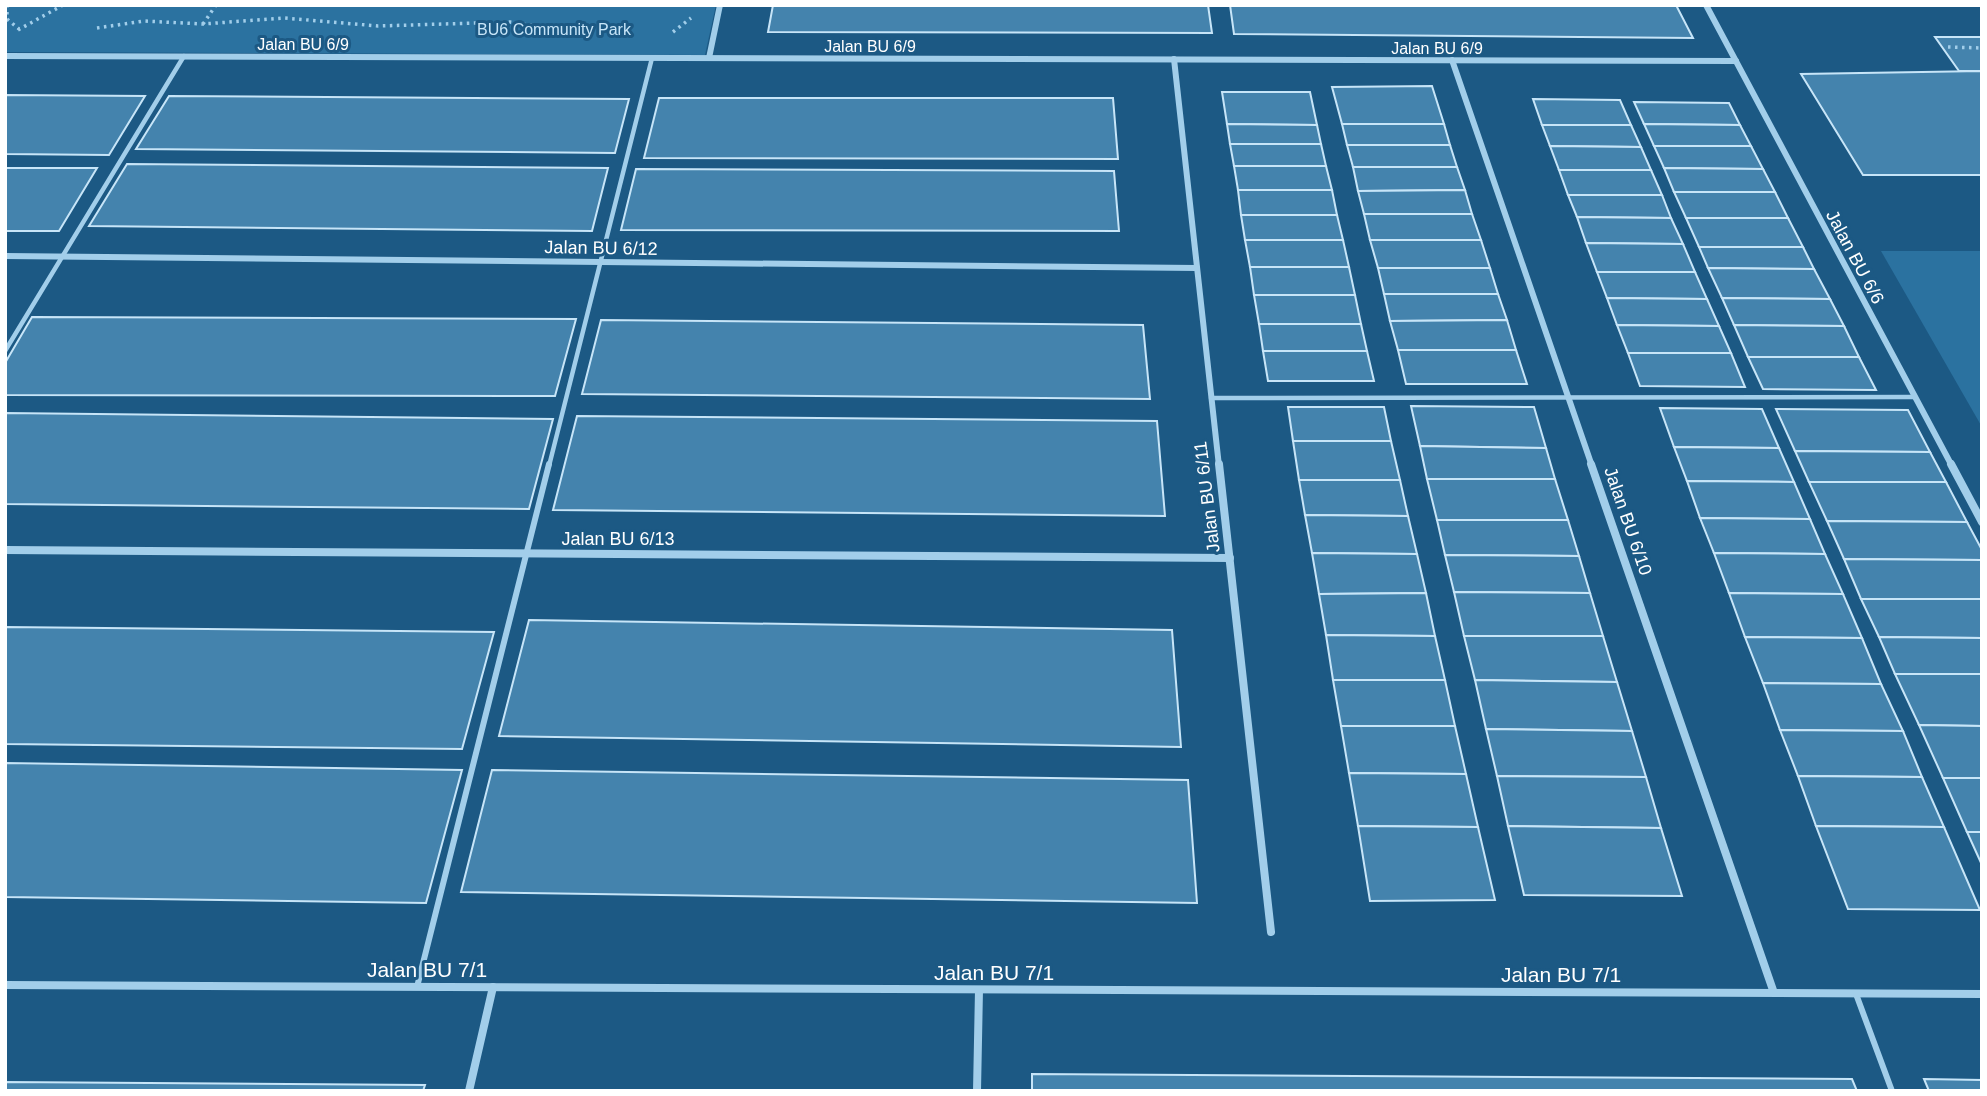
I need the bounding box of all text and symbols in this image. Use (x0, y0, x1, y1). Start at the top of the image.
park label: BU6 Community Park (477, 21, 632, 38)
street label: Jalan BU 6/9 (257, 36, 349, 53)
street label: Jalan BU 6/9 (824, 38, 916, 55)
street label: Jalan BU 6/9 (1391, 40, 1483, 57)
street label: Jalan BU 6/6 (1822, 207, 1888, 307)
street label: Jalan BU 6/12 (544, 237, 658, 259)
street label: Jalan BU 6/11 (1190, 440, 1224, 554)
street label: Jalan BU 6/10 (1600, 464, 1656, 578)
street label: Jalan BU 6/13 (561, 529, 675, 549)
street label: Jalan BU 7/1 (367, 958, 487, 981)
street label: Jalan BU 7/1 (934, 961, 1054, 984)
street label: Jalan BU 7/1 (1501, 963, 1621, 986)

